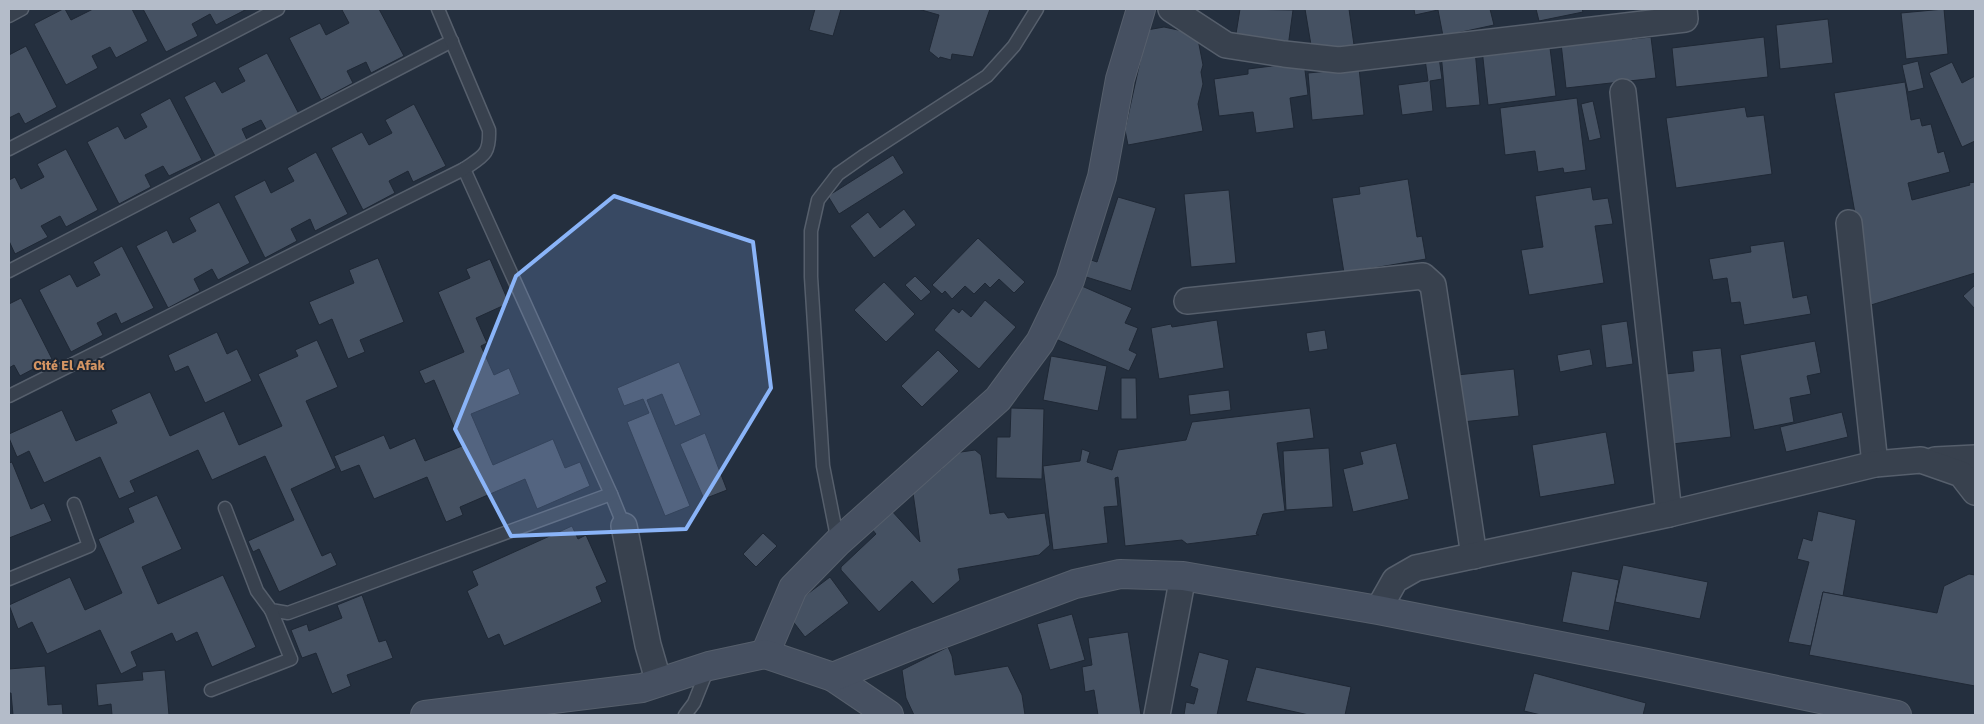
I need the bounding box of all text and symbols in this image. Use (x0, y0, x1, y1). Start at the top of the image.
district label: Cité El Afak (33, 357, 105, 374)

